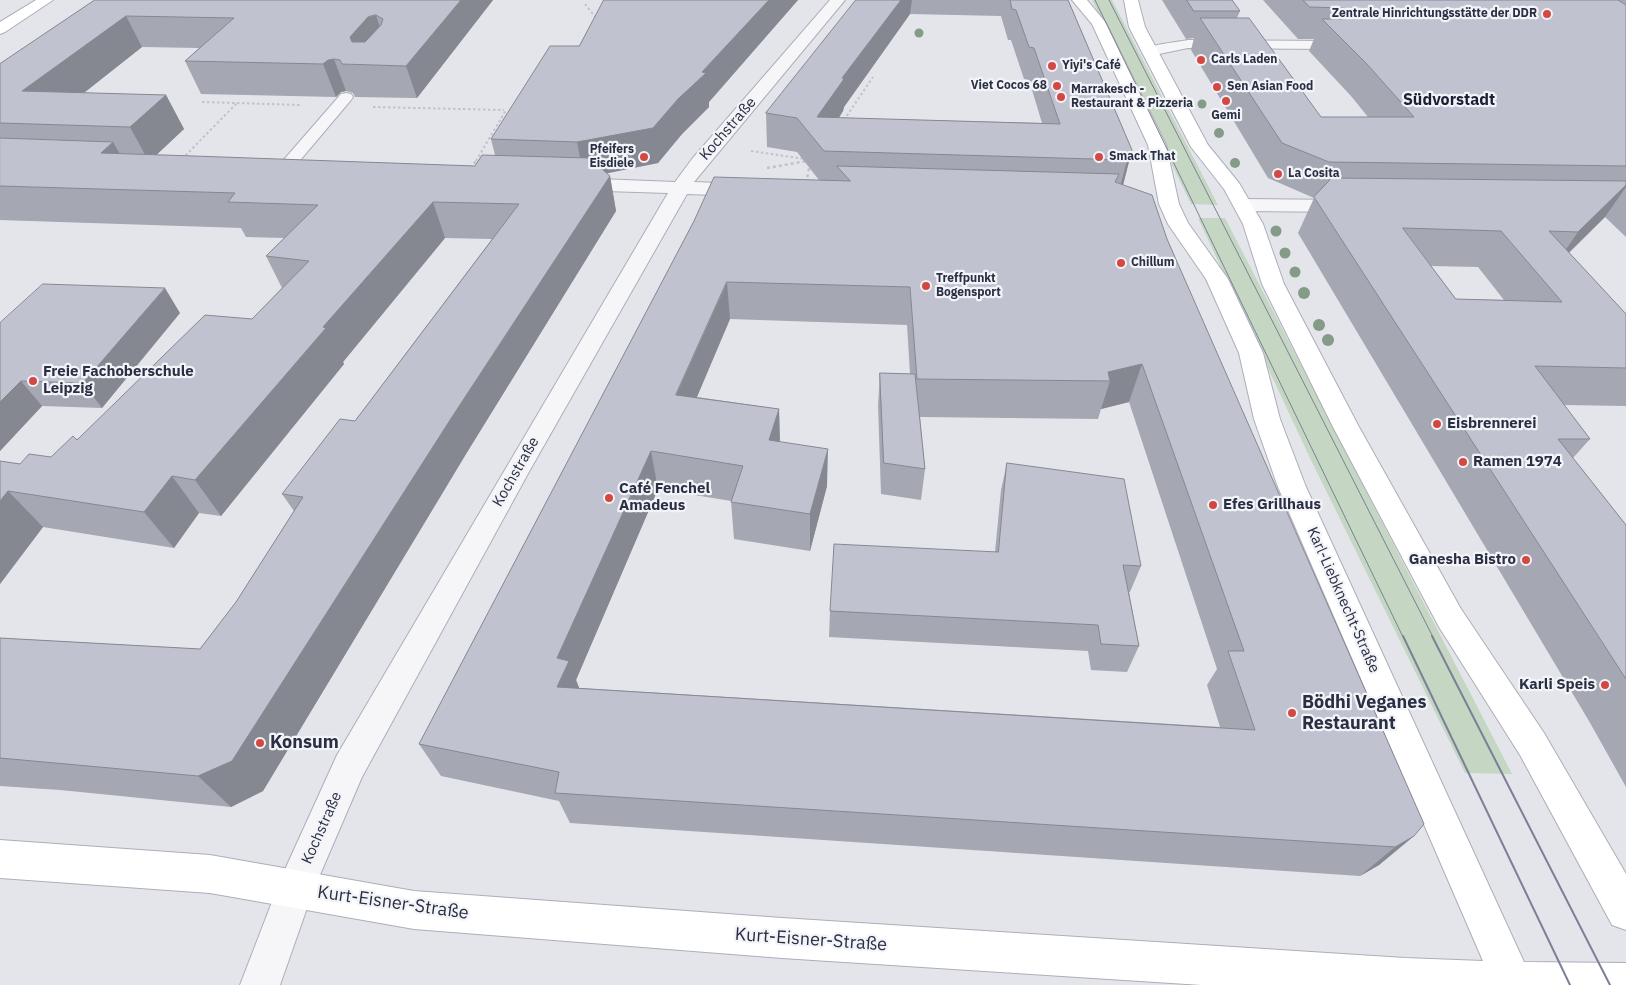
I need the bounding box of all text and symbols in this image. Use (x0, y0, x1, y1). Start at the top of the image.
place label: Zentrale Hinrichtungsstätte der DDR (1332, 7, 1537, 21)
marker: Zentrale Hinrichtungsstätte der DDR (1541, 8, 1553, 20)
place label: Carls Laden (1211, 53, 1277, 67)
marker: Carls Laden (1195, 54, 1207, 66)
place label: Yiyi's Café (1062, 59, 1121, 73)
marker: Yiyi's Café (1046, 60, 1058, 72)
place label: Viet Cocos 68 (971, 79, 1047, 93)
marker: Viet Cocos 68 (1051, 80, 1063, 92)
place label: Sen Asian Food (1227, 80, 1313, 94)
marker: Sen Asian Food (1211, 81, 1223, 93)
place label: Marrakesch - Restaurant & Pizzeria (1071, 83, 1193, 111)
district label: Südvorstadt (1403, 90, 1495, 110)
marker: Marrakesch - Restaurant & Pizzeria (1055, 91, 1067, 103)
street label: Kochstraße (696, 94, 760, 164)
marker: Gemi (1220, 95, 1232, 107)
place label: Gemi (1211, 109, 1241, 123)
place label: Pfeifers Eisdiele (589, 143, 634, 171)
place label: Smack That (1109, 150, 1176, 164)
marker: Pfeifers Eisdiele (638, 151, 650, 163)
marker: Smack That (1093, 151, 1105, 163)
place label: La Cosita (1288, 167, 1340, 181)
marker: La Cosita (1272, 168, 1284, 180)
place label: Chillum (1131, 256, 1174, 270)
marker: Chillum (1115, 257, 1127, 269)
place label: Treffpunkt Bogensport (936, 272, 1001, 300)
marker: Treffpunkt Bogensport (920, 280, 932, 292)
place label: Freie Fachoberschule Leipzig (43, 363, 194, 398)
marker: Freie Fachoberschule Leipzig (27, 375, 39, 387)
place label: Eisbrennerei (1447, 415, 1537, 433)
marker: Eisbrennerei (1431, 418, 1443, 430)
street label: Kochstraße (489, 434, 543, 510)
place label: Ramen 1974 (1473, 453, 1562, 471)
marker: Ramen 1974 (1457, 456, 1469, 468)
place label: Café Fenchel Amadeus (619, 480, 710, 515)
marker: Café Fenchel Amadeus (603, 492, 615, 504)
place label: Efes Grillhaus (1223, 496, 1321, 514)
marker: Efes Grillhaus (1207, 499, 1219, 511)
street label: Karl-Liebknecht-Straße (1303, 524, 1383, 676)
place label: Ganesha Bistro (1409, 551, 1516, 569)
marker: Ganesha Bistro (1520, 554, 1532, 566)
place label: Karli Speis (1519, 676, 1595, 694)
marker: Karli Speis (1599, 679, 1611, 691)
place label: Bödhi Veganes Restaurant (1302, 692, 1426, 734)
marker: Bödhi Veganes Restaurant (1286, 707, 1298, 719)
place label: Konsum (270, 732, 339, 754)
marker: Konsum (254, 737, 266, 749)
street label: Kochstraße (298, 789, 346, 867)
street label: Kurt-Eisner-Straße (316, 882, 470, 924)
street label: Kurt-Eisner-Straße (734, 924, 888, 956)

